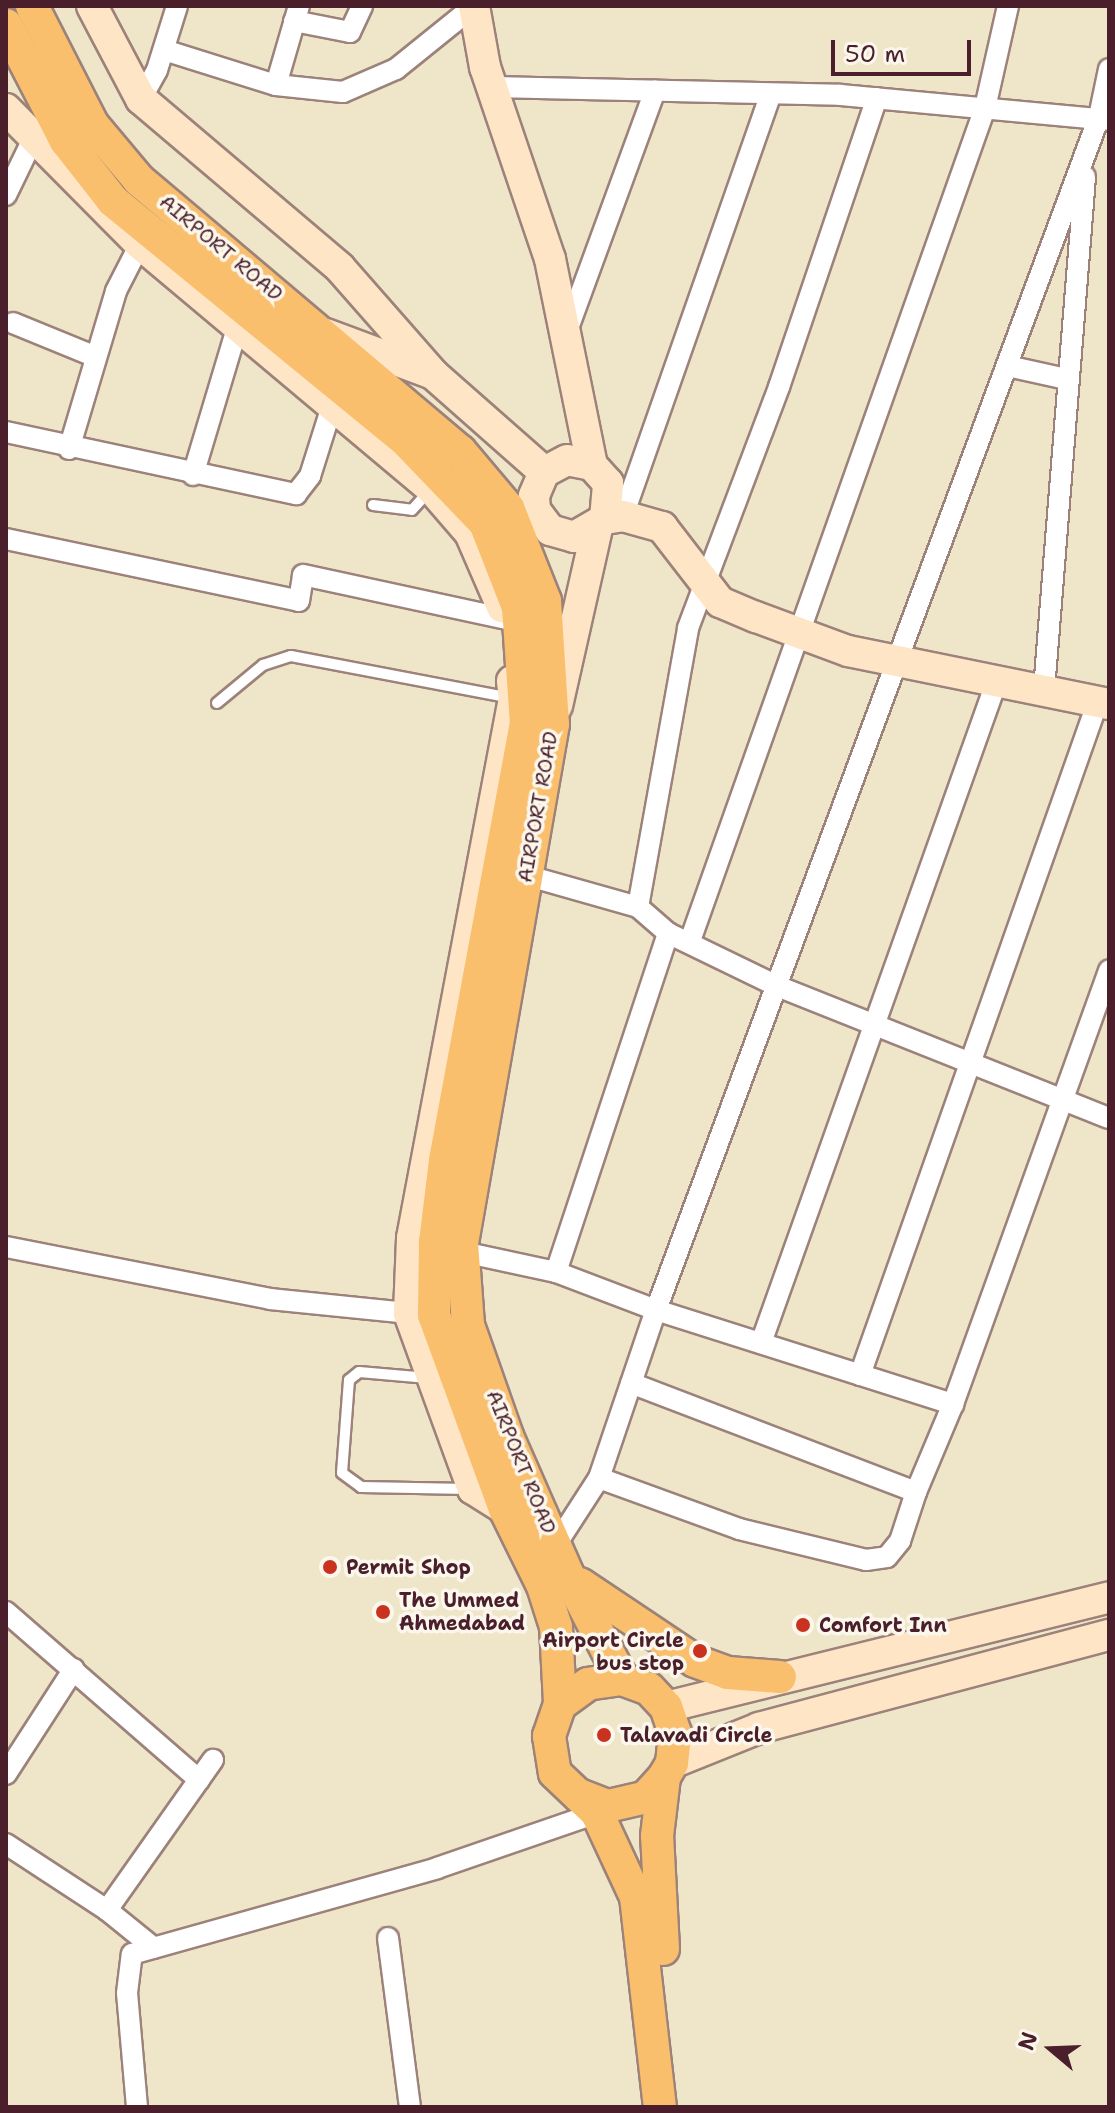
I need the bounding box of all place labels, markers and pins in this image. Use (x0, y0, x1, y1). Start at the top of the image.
place label: Permit Shop (346, 1555, 471, 1579)
marker: Permit Shop (321, 1558, 339, 1576)
place label: The Ummed Ahmedabad (399, 1588, 525, 1635)
marker: The Ummed Ahmedabad (374, 1603, 392, 1621)
place label: Comfort Inn (819, 1613, 947, 1637)
marker: Comfort Inn (794, 1616, 812, 1634)
place label: Airport Circle bus stop (542, 1628, 684, 1675)
marker: Airport Circle bus stop (691, 1642, 709, 1660)
place label: Talavadi Circle (620, 1723, 772, 1747)
marker: Talavadi Circle (595, 1726, 613, 1744)

